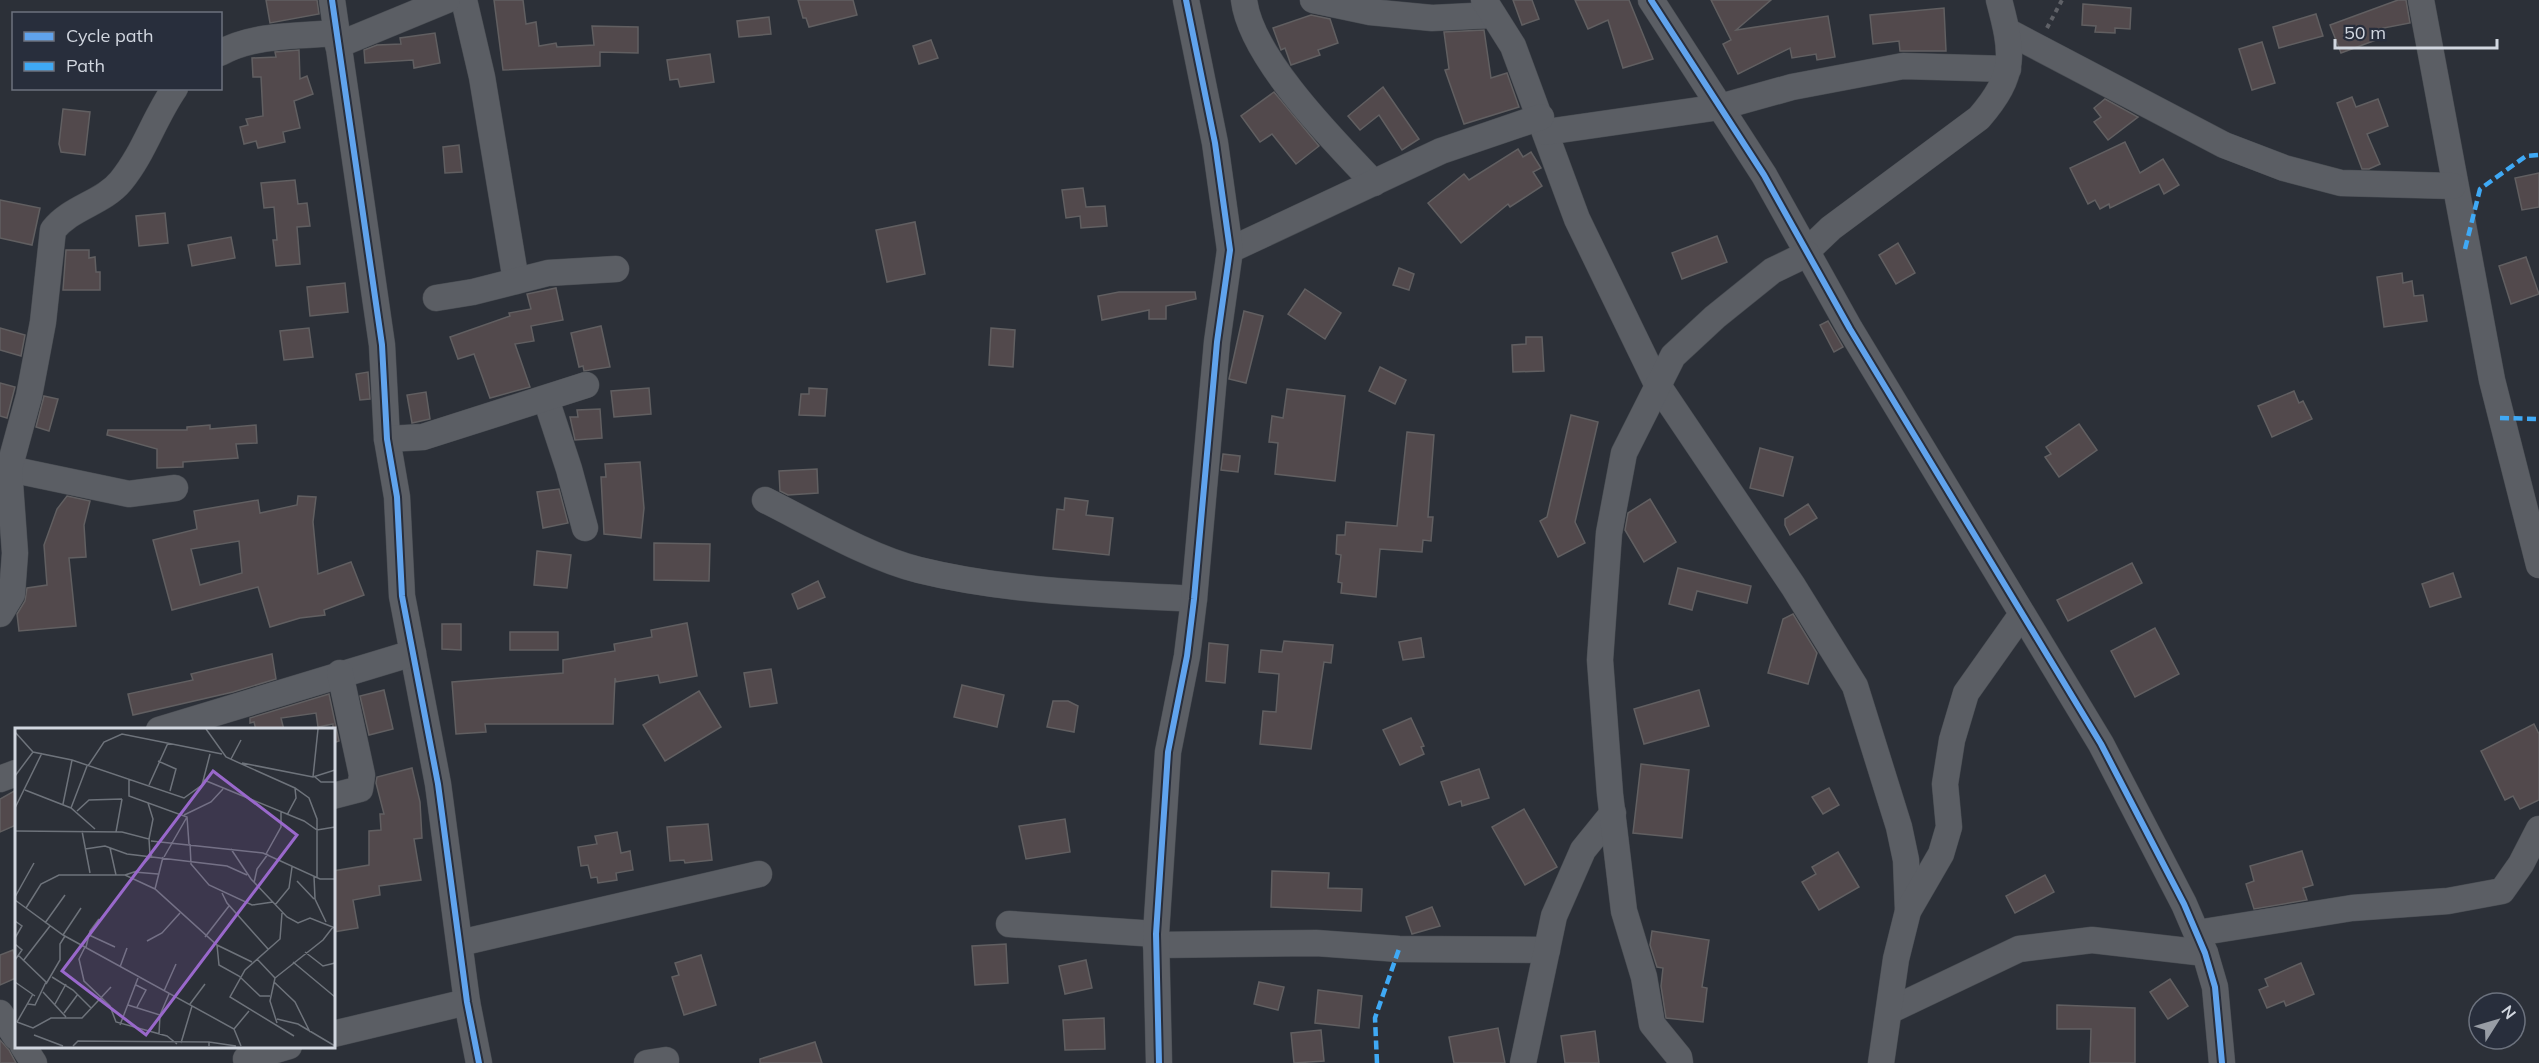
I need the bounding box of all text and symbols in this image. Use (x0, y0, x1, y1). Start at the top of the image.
legend (12, 12, 222, 90)
scale bar (2335, 12, 2497, 50)
text: 50 m (2344, 21, 2386, 44)
text: Cycle path (66, 24, 153, 47)
text: Path (66, 54, 105, 77)
inset map (15, 728, 334, 1048)
north arrow (2467, 991, 2527, 1051)
text: N (2497, 1001, 2521, 1023)

